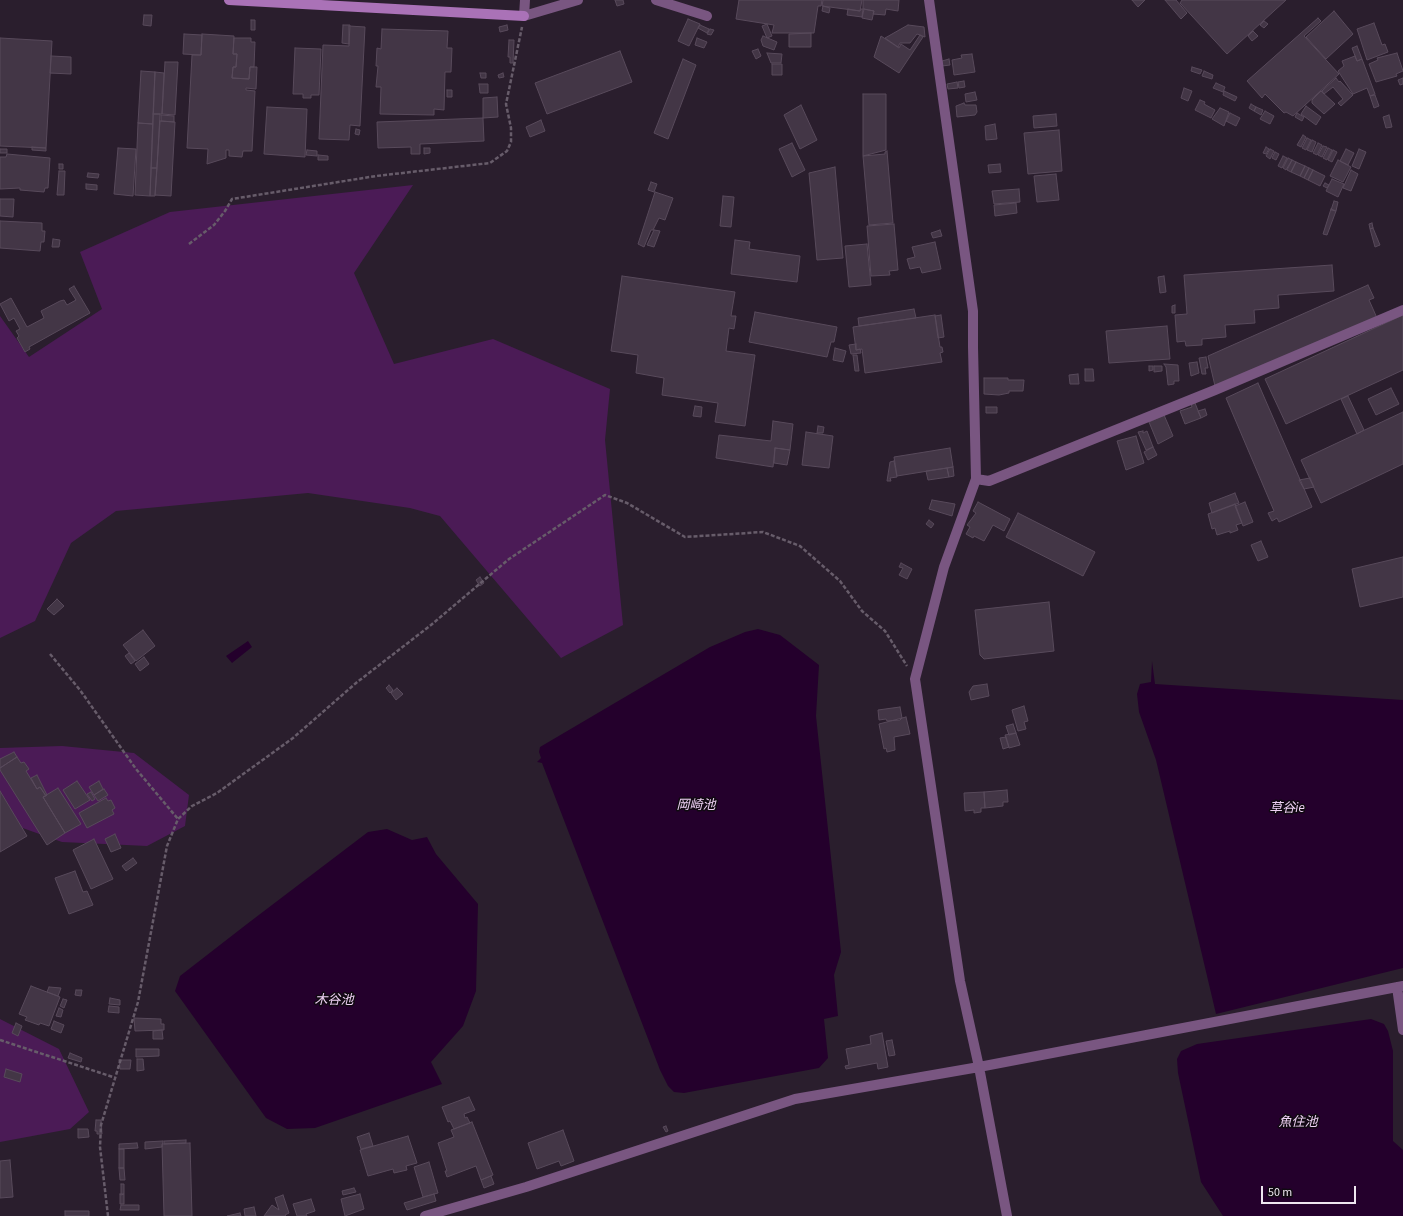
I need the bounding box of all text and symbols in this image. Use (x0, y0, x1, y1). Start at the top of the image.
water label: 岡崎池 (677, 798, 715, 814)
water label: 草谷ie (1269, 801, 1305, 817)
water label: 木谷池 (315, 993, 353, 1009)
water label: 魚住池 (1279, 1115, 1317, 1131)
scale bar (1263, 1178, 1358, 1204)
text: 50 m (1268, 1184, 1292, 1201)

